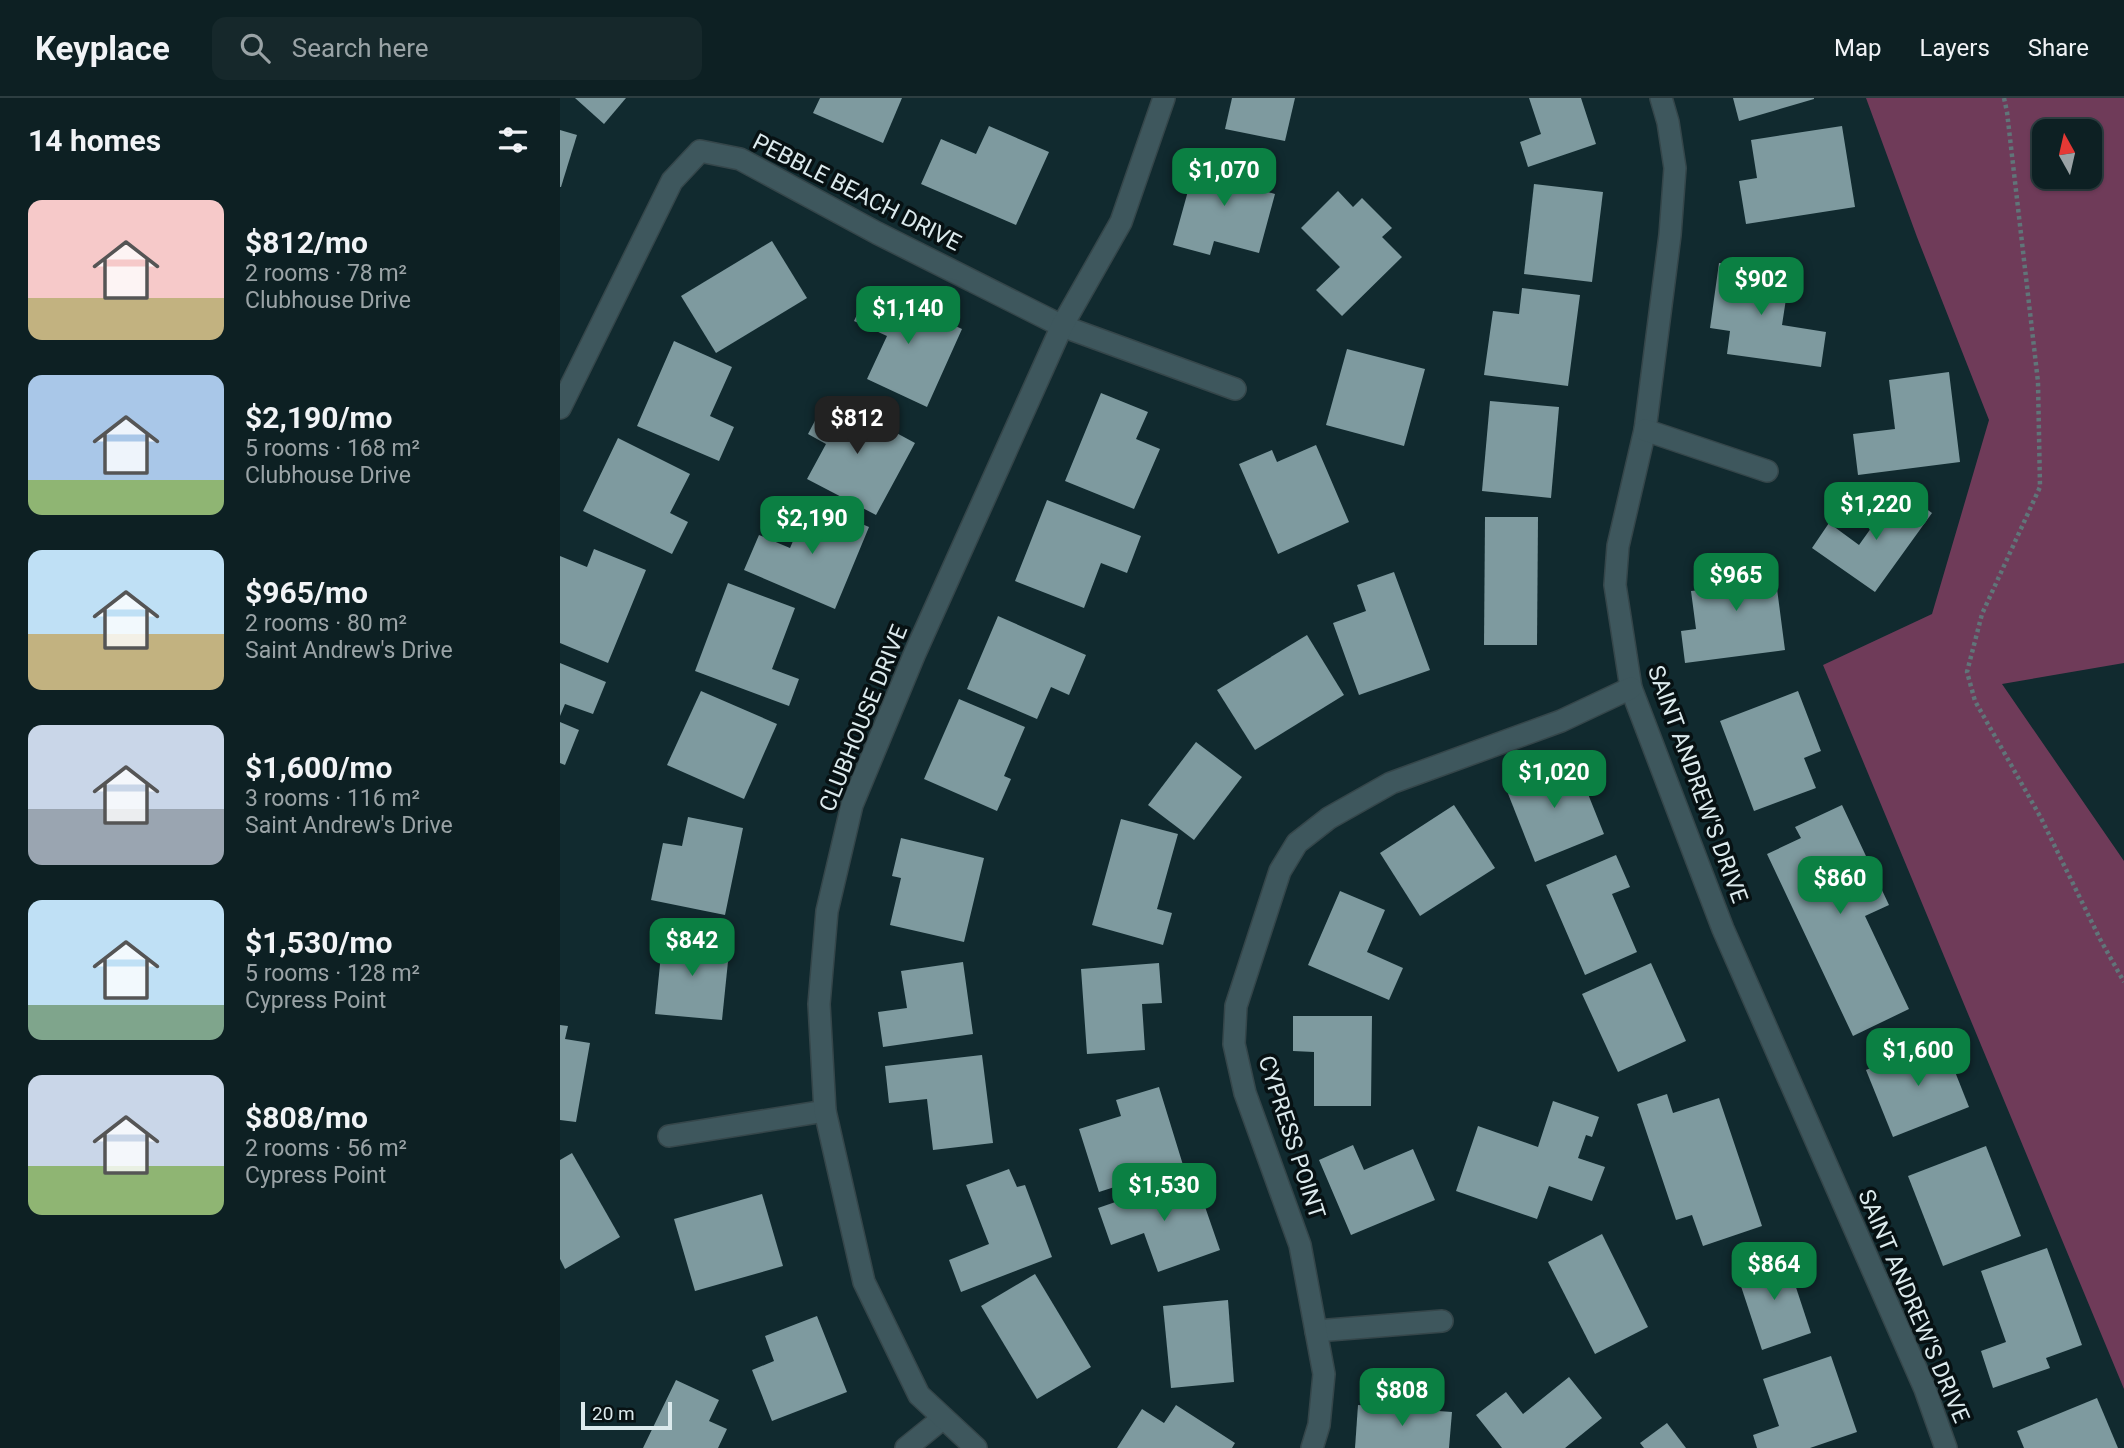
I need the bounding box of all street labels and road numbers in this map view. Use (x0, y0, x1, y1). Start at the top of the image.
street label: PEBBLE BEACH DRIVE (748, 128, 965, 257)
street label: CLUBHOUSE DRIVE (814, 621, 913, 815)
street label: SAINT ANDREW'S DRIVE (1642, 662, 1753, 907)
street label: CYPRESS POINT (1252, 1052, 1331, 1222)
street label: SAINT ANDREW'S DRIVE (1852, 1186, 1975, 1427)

